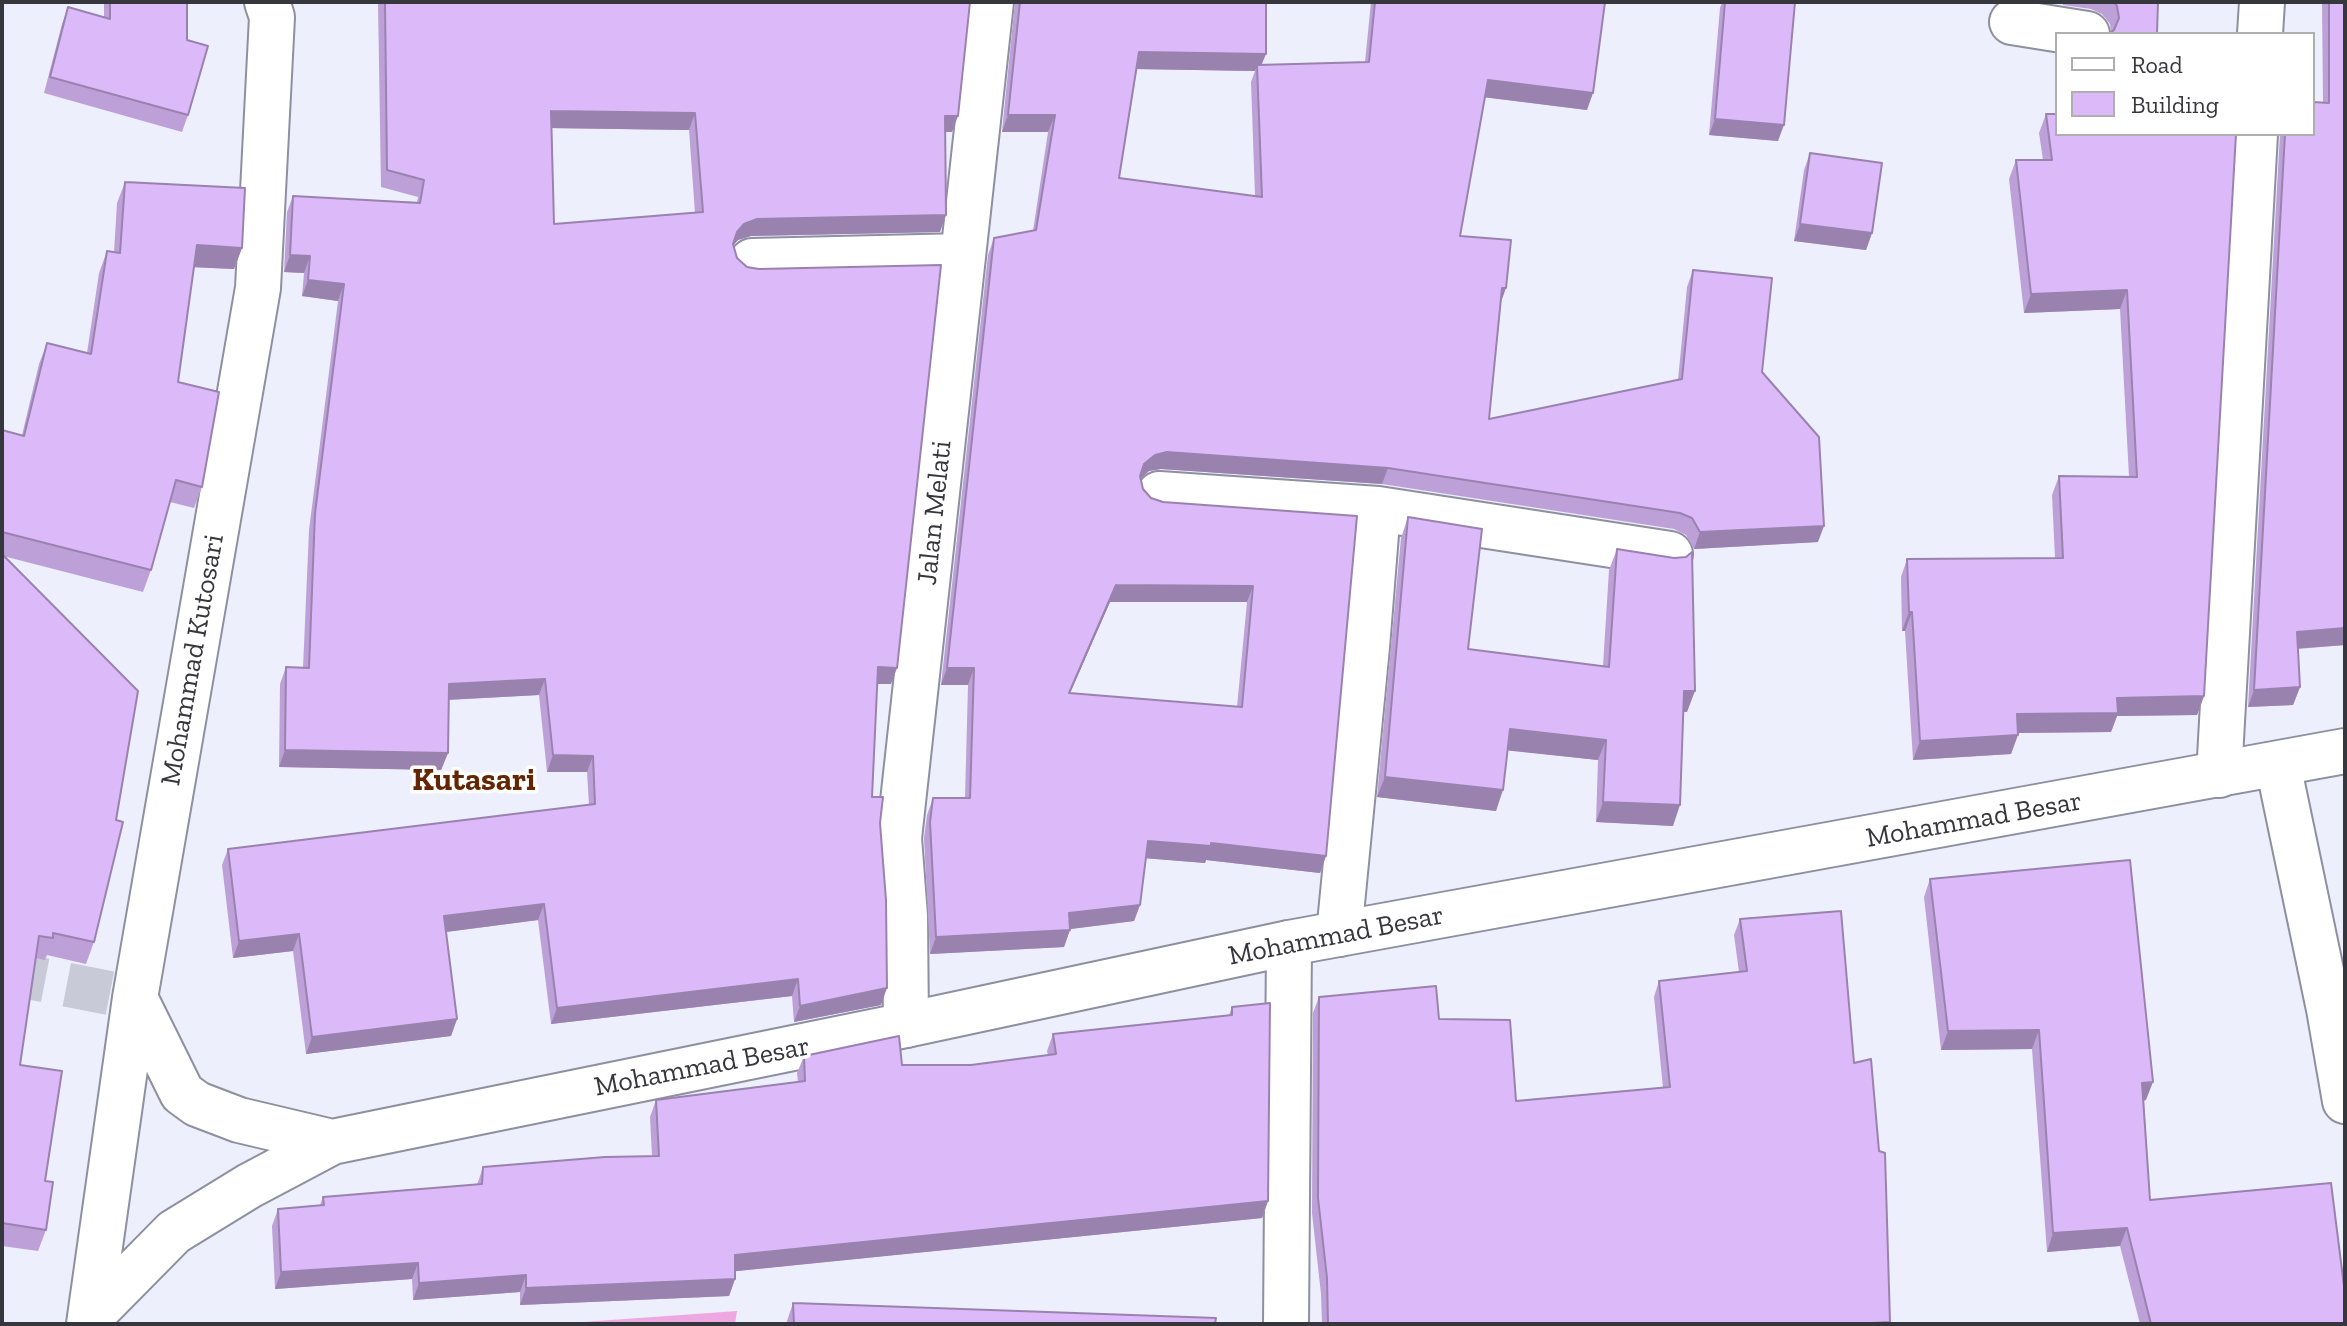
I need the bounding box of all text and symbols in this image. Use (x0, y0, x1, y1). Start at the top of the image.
legend (2055, 32, 2315, 136)
text: Road (2131, 50, 2183, 79)
text: Building (2131, 90, 2219, 119)
street label: Jalan Melati (911, 439, 959, 587)
street label: Mohammad Kutosari (154, 532, 232, 788)
district label: Kutasari (412, 762, 536, 800)
street label: Mohammad Besar (1863, 784, 2085, 856)
street label: Mohammad Besar (1225, 899, 1447, 973)
street label: Mohammad Besar (591, 1030, 813, 1104)

